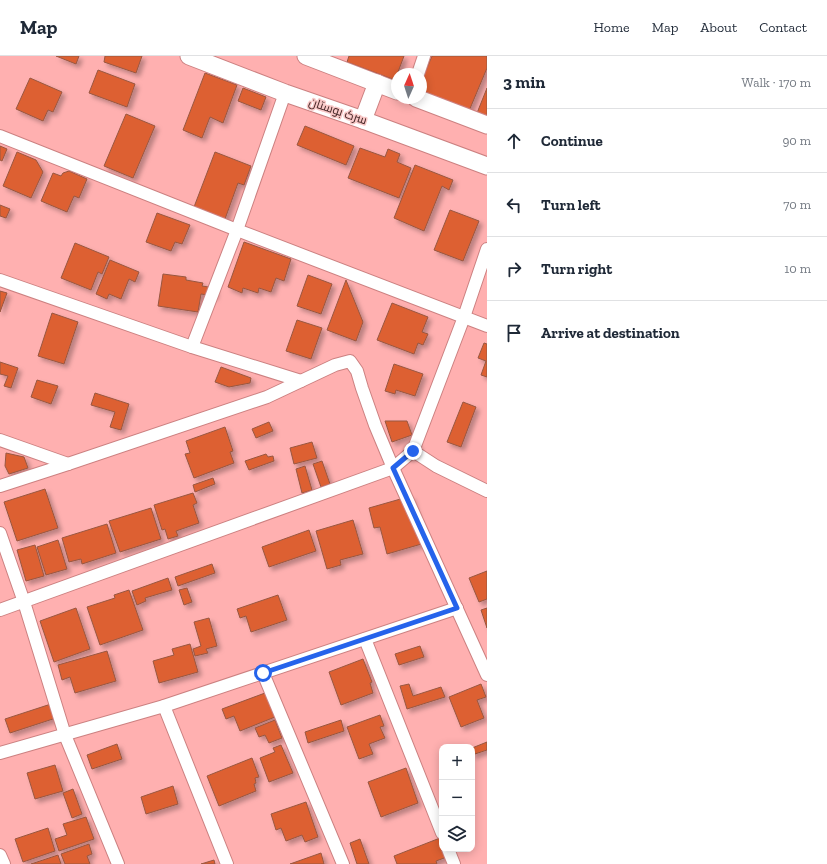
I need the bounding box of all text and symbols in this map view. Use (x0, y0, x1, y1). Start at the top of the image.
text: Map (20, 16, 57, 39)
text: Home (594, 19, 630, 36)
text: Map (652, 19, 678, 36)
text: About (700, 19, 737, 36)
text: Contact (759, 19, 807, 36)
north arrow (391, 68, 427, 104)
text: 3 min (503, 72, 545, 92)
text: Walk · 170 m (742, 75, 811, 90)
street label: سرک بوستان (307, 95, 369, 127)
icon: ahead (503, 130, 525, 152)
text: Continue (541, 132, 603, 150)
text: 90 m (782, 133, 811, 148)
icon: left (503, 194, 525, 216)
text: Turn left (541, 196, 601, 214)
text: 70 m (783, 197, 811, 212)
icon: right (503, 258, 525, 280)
text: Turn right (541, 260, 612, 278)
text: 10 m (784, 261, 811, 276)
icon: arrive (503, 322, 525, 344)
text: Arrive at destination (541, 324, 680, 342)
route end (404, 442, 422, 460)
route start (254, 664, 272, 682)
map controls (439, 744, 475, 852)
button: + (439, 744, 475, 780)
button: − (439, 780, 475, 816)
button: layers (439, 816, 475, 852)

